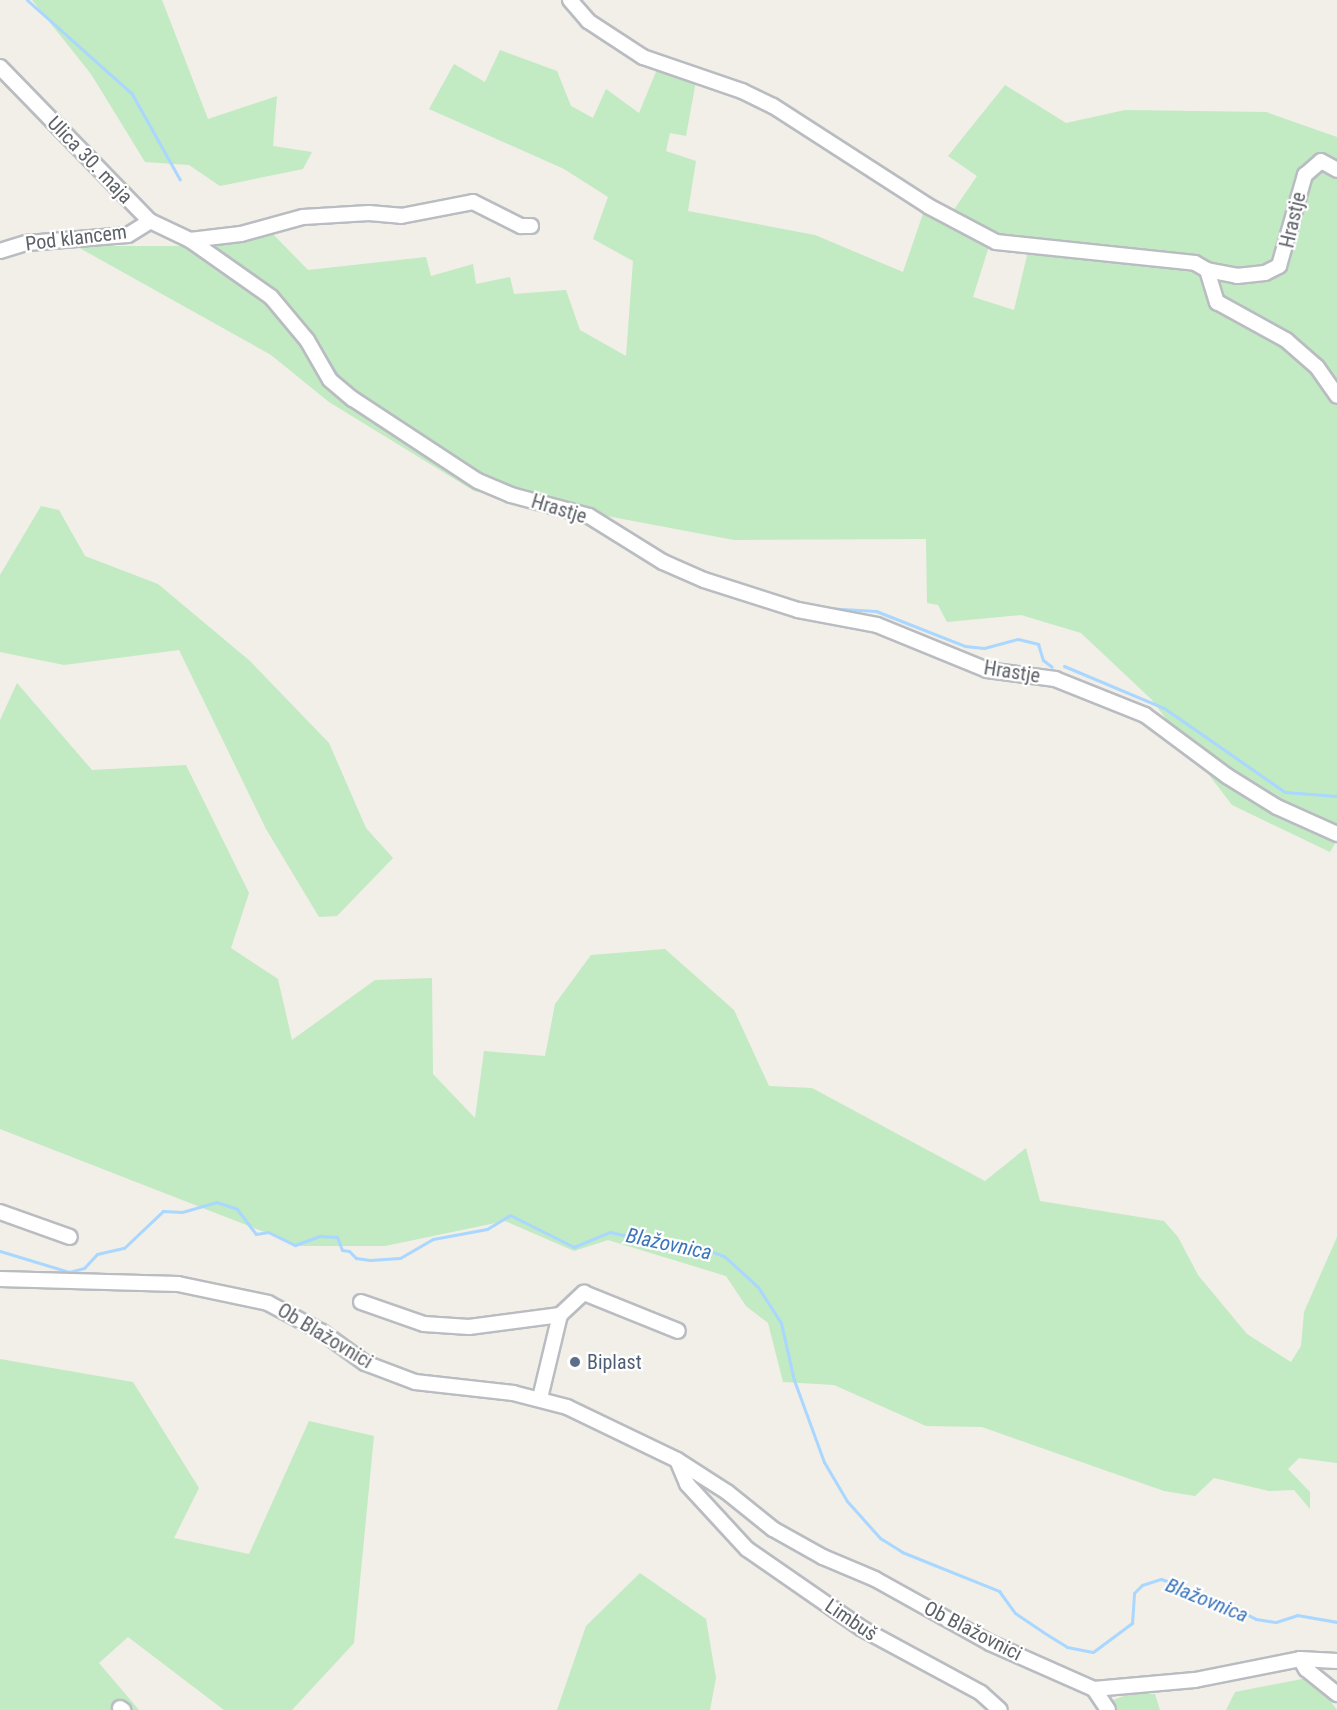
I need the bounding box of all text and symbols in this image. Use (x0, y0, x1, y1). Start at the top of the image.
street label: Ulica 30. maja (42, 111, 138, 209)
street label: Hrastje (1275, 190, 1311, 250)
street label: Pod klancem (24, 220, 128, 256)
street label: Hrastje (528, 489, 590, 529)
street label: Hrastje (982, 656, 1042, 688)
water label: Blažovnica (624, 1223, 714, 1265)
street label: Ob Blažovnici (273, 1298, 377, 1374)
place label: Biplast (587, 1350, 642, 1374)
marker: Biplast (568, 1355, 582, 1369)
water label: Blažovnica (1162, 1572, 1252, 1628)
street label: Limbuš (820, 1594, 882, 1646)
street label: Ob Blažovnici (920, 1596, 1026, 1666)

